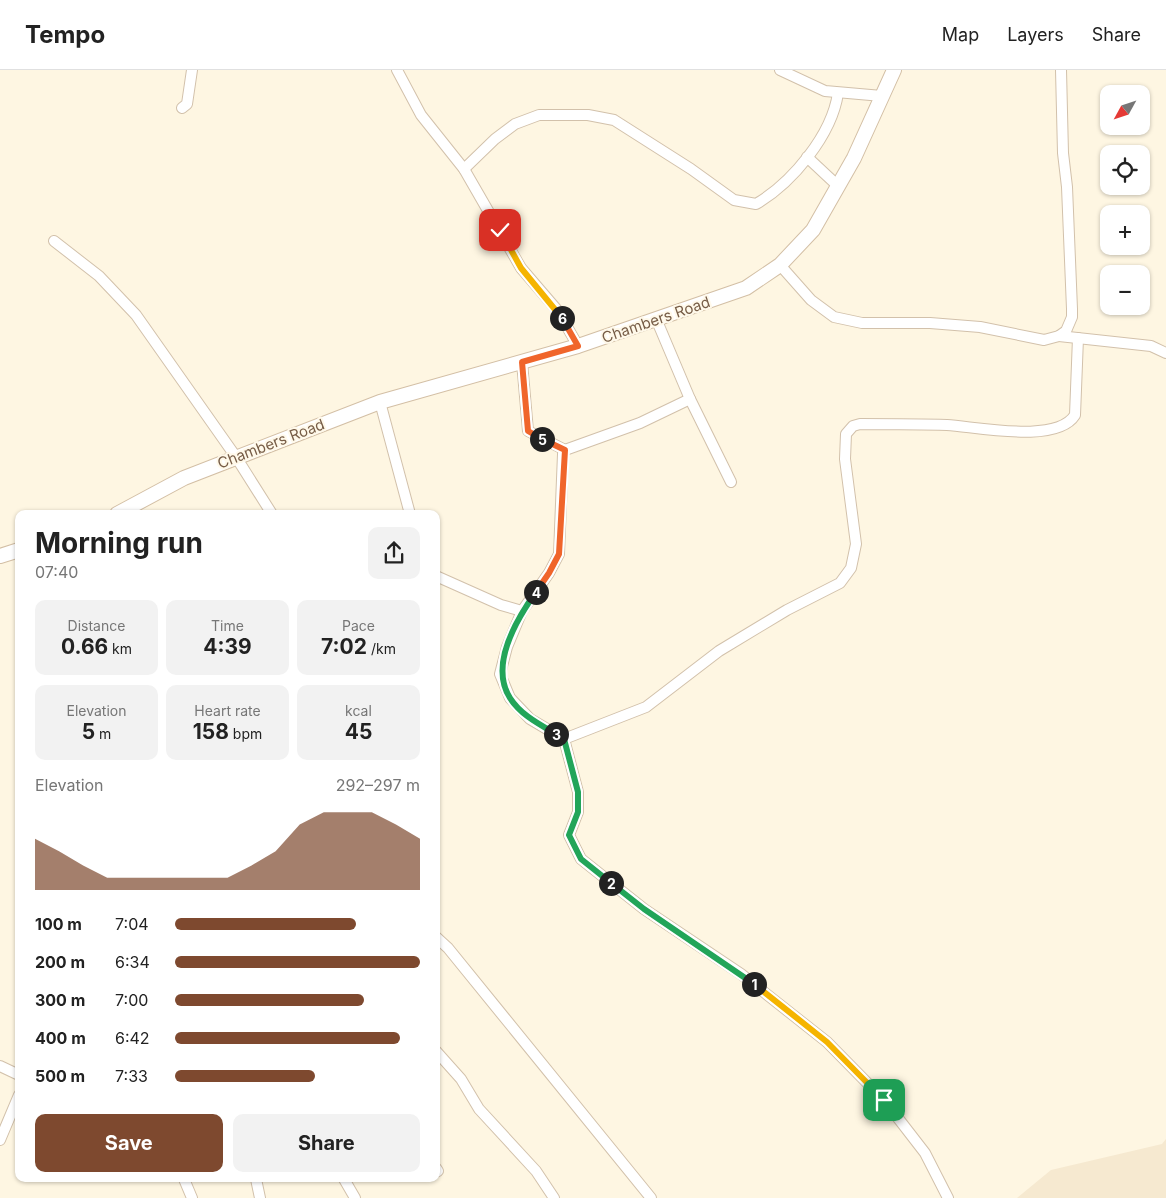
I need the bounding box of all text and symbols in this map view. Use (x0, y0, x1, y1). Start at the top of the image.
text: Tempo (25, 20, 105, 49)
text: Map (942, 24, 979, 45)
text: Layers (1007, 24, 1064, 45)
text: Share (1092, 24, 1141, 45)
north arrow (1100, 85, 1150, 135)
map controls (1100, 85, 1150, 315)
button: locate (1100, 145, 1150, 195)
button: + (1100, 205, 1150, 255)
pin (479, 209, 521, 251)
icon: check (486, 216, 514, 244)
button: − (1100, 265, 1150, 315)
street label: Chambers Road (599, 292, 712, 347)
pin: 6 (550, 306, 574, 330)
text: 6 (558, 310, 567, 327)
street label: Chambers Road (215, 414, 327, 473)
pin: 5 (530, 426, 554, 452)
text: 5 (538, 431, 547, 448)
text: Morning run (35, 526, 203, 560)
button: share (368, 527, 420, 579)
text: 07:40 (35, 562, 78, 582)
pin: 4 (524, 580, 548, 604)
text: 4 (532, 584, 541, 601)
text: Distance (68, 617, 125, 634)
text: Time (211, 617, 244, 634)
text: Pace (342, 617, 375, 634)
text: 0.66 (61, 634, 108, 659)
text: 4:39 (203, 634, 252, 659)
text: 7:02 (321, 634, 367, 659)
text: km (108, 640, 132, 657)
text: /km (367, 640, 396, 657)
text: Elevation (67, 702, 127, 719)
text: Heart rate (194, 702, 261, 719)
text: kcal (345, 702, 372, 719)
text: 5 (82, 719, 95, 744)
text: 158 (193, 719, 229, 744)
text: 45 (345, 719, 372, 744)
pin: 3 (544, 722, 568, 746)
text: m (95, 725, 111, 742)
text: bpm (229, 725, 262, 742)
text: 3 (552, 726, 561, 743)
text: Elevation (35, 775, 104, 795)
text: 292–297 m (336, 775, 420, 795)
pin: 2 (598, 870, 624, 896)
text: 2 (607, 875, 616, 892)
text: 100 m (35, 914, 82, 934)
text: 7:04 (115, 914, 149, 934)
text: 200 m (35, 952, 85, 972)
text: 6:34 (115, 952, 150, 972)
pin: 1 (742, 972, 766, 996)
text: 1 (751, 976, 758, 993)
text: 300 m (35, 990, 85, 1010)
text: 7:00 (115, 990, 148, 1010)
text: 400 m (35, 1028, 86, 1048)
text: 6:42 (115, 1028, 150, 1048)
text: 500 m (35, 1066, 85, 1086)
text: 7:33 (115, 1066, 148, 1086)
pin (863, 1079, 905, 1121)
icon: arrive (870, 1086, 898, 1114)
button: Save (35, 1114, 223, 1172)
button: Share (233, 1114, 420, 1172)

